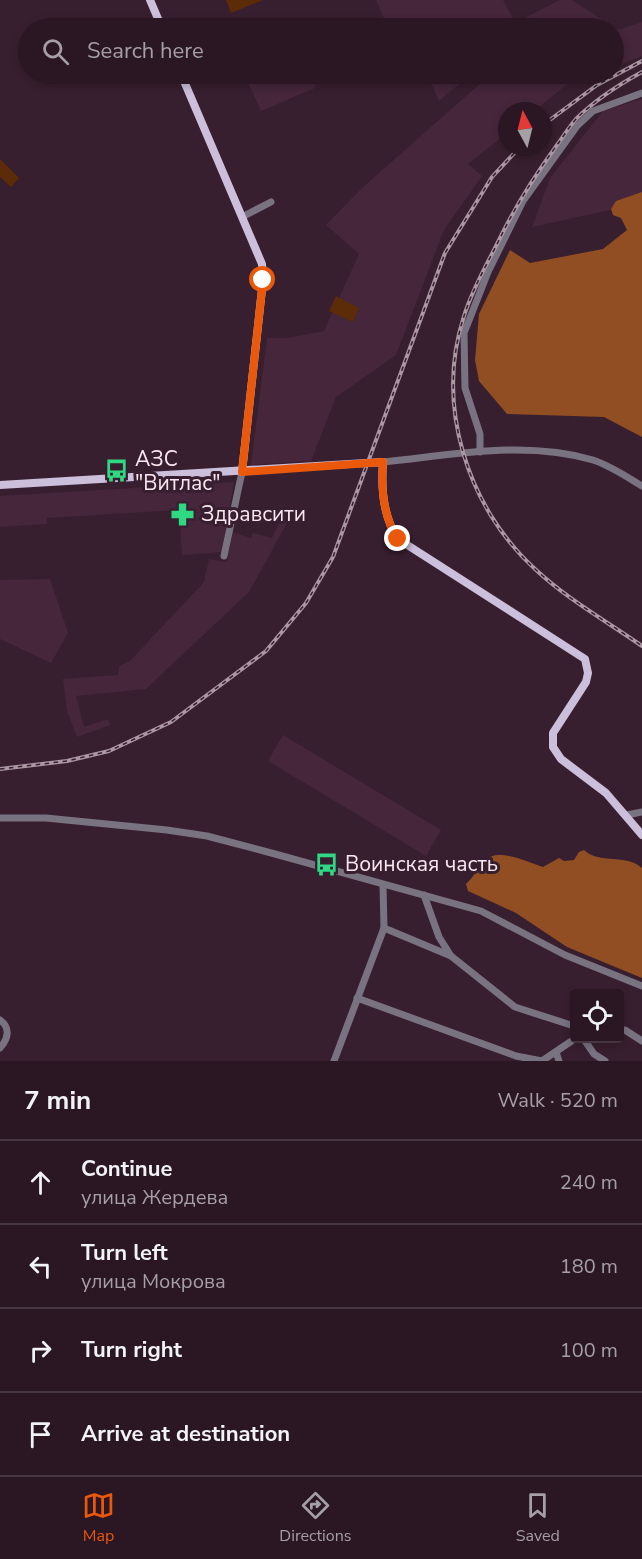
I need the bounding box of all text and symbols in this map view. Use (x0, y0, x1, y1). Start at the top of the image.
search box (18, 18, 624, 84)
icon: search (39, 35, 72, 68)
text: Search here (87, 36, 204, 66)
north arrow (498, 102, 552, 156)
route start (249, 266, 275, 292)
place label: АЗС "Витлас" (135, 445, 220, 497)
bus stop icon: АЗС "Витлас" (104, 458, 130, 484)
place label: Здравсити (201, 500, 306, 528)
pharmacy icon: Здравсити (170, 501, 196, 527)
route end (384, 525, 410, 551)
place label: Воинская часть (345, 850, 498, 878)
bus stop icon: Воинская часть (314, 851, 340, 877)
map controls (570, 989, 624, 1043)
button: locate (570, 989, 624, 1043)
text: 7 min (24, 1083, 91, 1118)
text: Walk · 520 m (498, 1087, 618, 1114)
text: Continue (81, 1154, 172, 1184)
icon: ahead (24, 1166, 57, 1199)
text: 240 m (560, 1169, 618, 1196)
text: улица Жердева (81, 1184, 228, 1211)
text: Turn left (81, 1238, 168, 1268)
icon: left (24, 1250, 57, 1283)
text: 180 m (560, 1253, 618, 1280)
text: улица Мокрова (81, 1268, 226, 1295)
icon: right (24, 1334, 57, 1367)
text: Turn right (81, 1335, 182, 1365)
text: 100 m (560, 1337, 618, 1364)
icon: arrive (24, 1418, 57, 1451)
text: Arrive at destination (81, 1419, 290, 1449)
tab: Map (82, 1489, 115, 1547)
tab: Directions (279, 1489, 351, 1547)
tab: Saved (516, 1489, 560, 1547)

